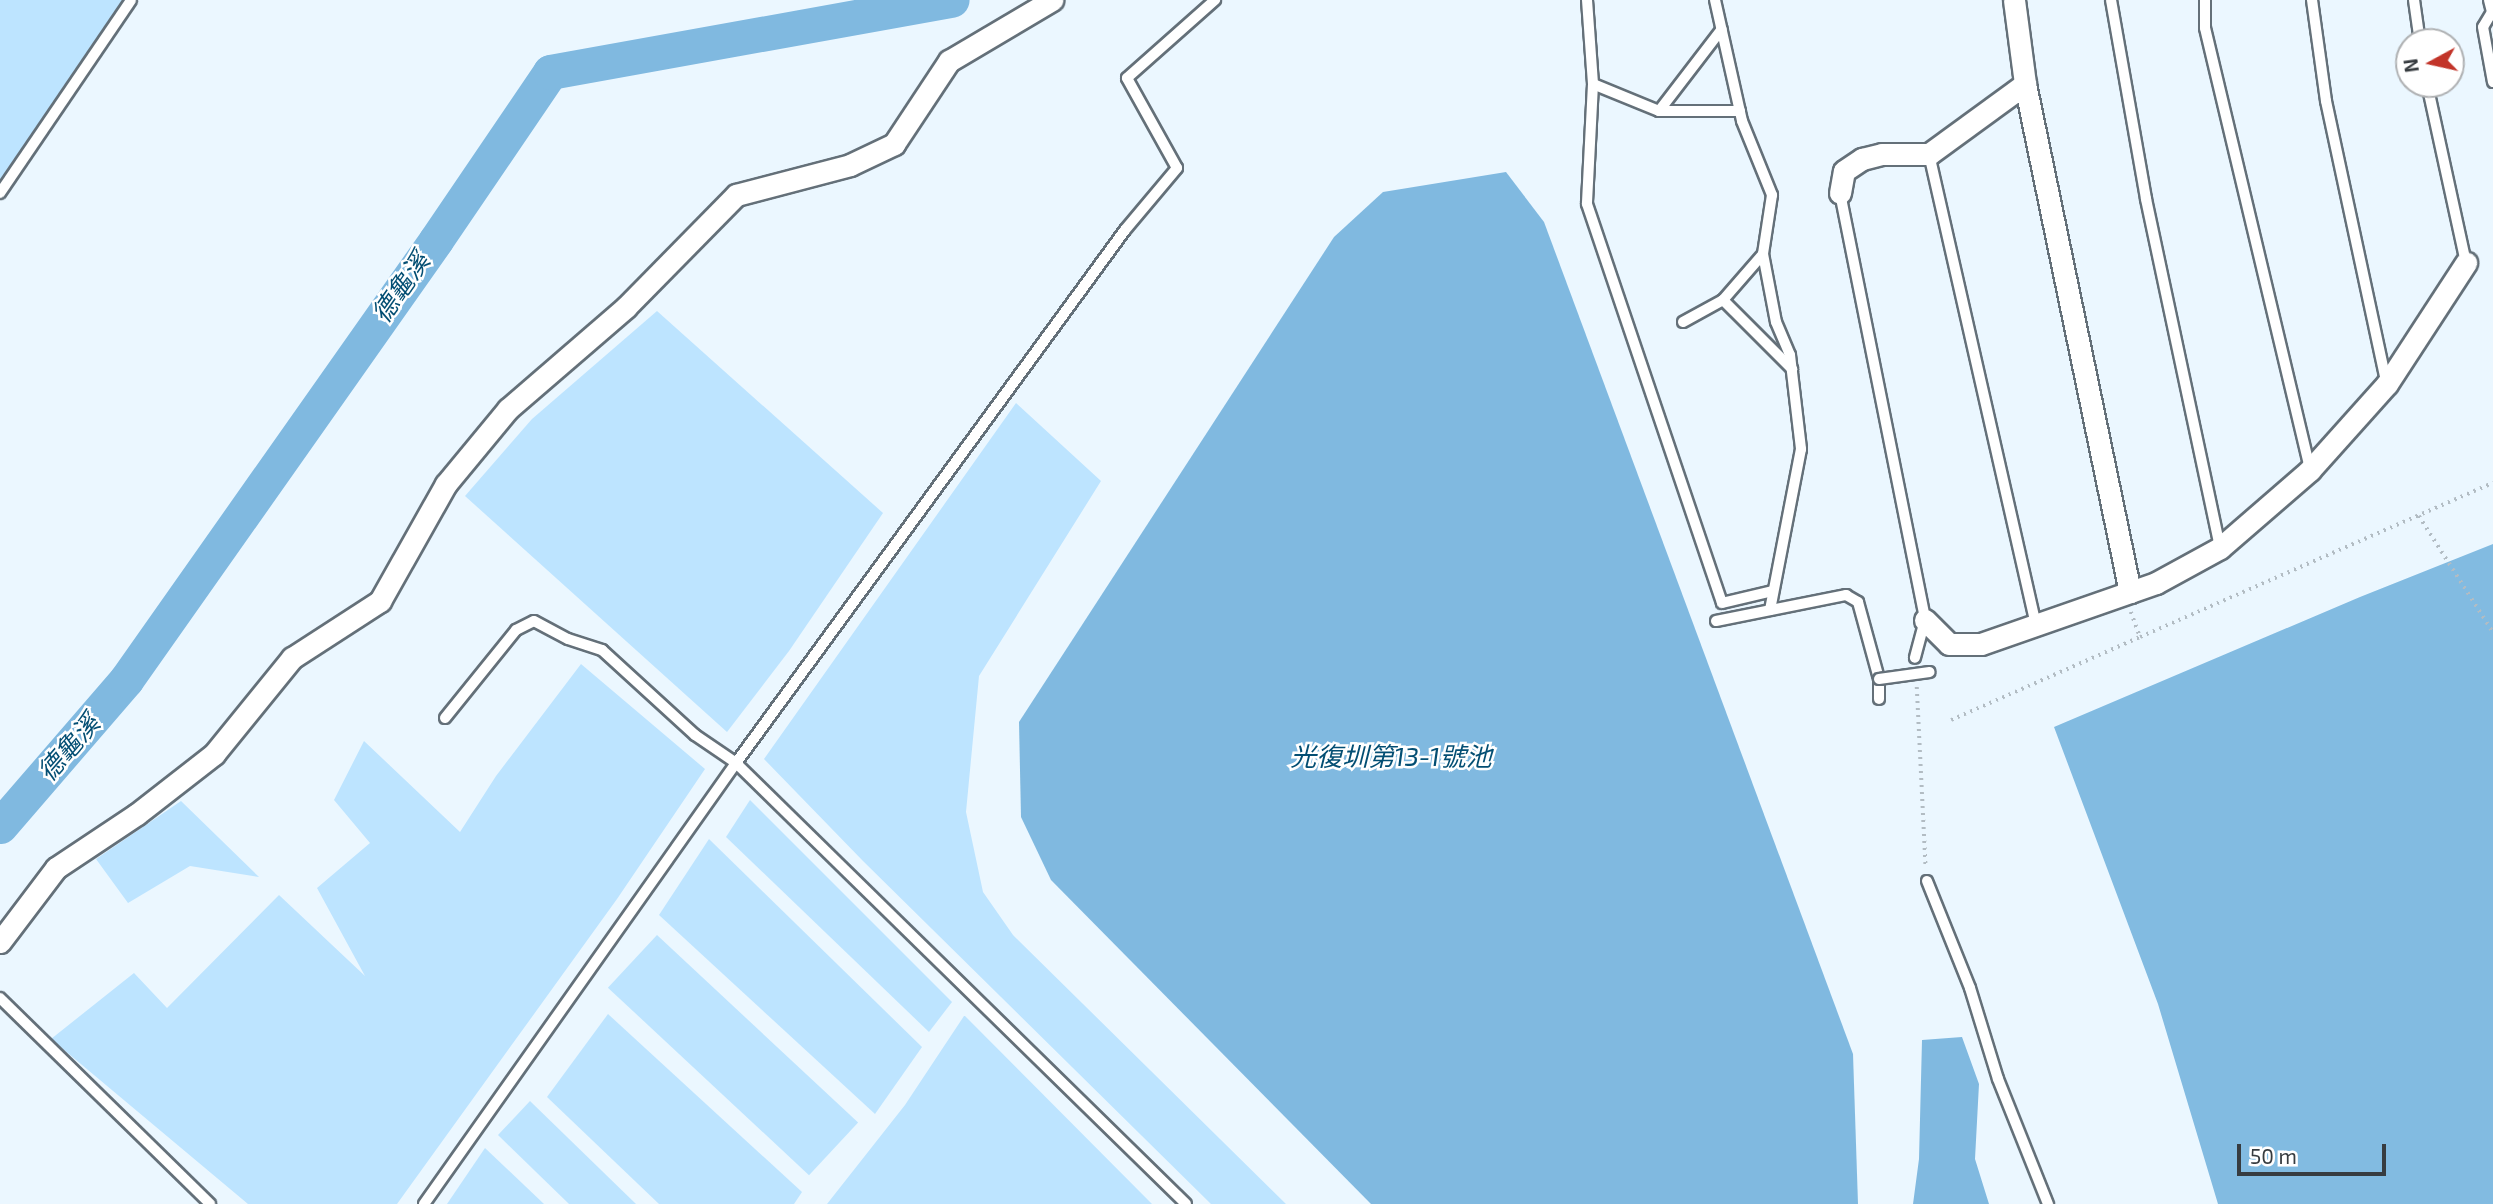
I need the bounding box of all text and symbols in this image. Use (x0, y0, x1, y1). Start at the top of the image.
north arrow (2395, 28, 2465, 98)
text: N (2398, 57, 2423, 74)
water label: 德龜溪 (365, 246, 435, 328)
water label: 德龜溪 (31, 707, 105, 787)
water label: 光復圳第13-1號池 (1290, 740, 1492, 772)
scale bar (2241, 1130, 2390, 1174)
text: 50 m (2250, 1143, 2297, 1168)

